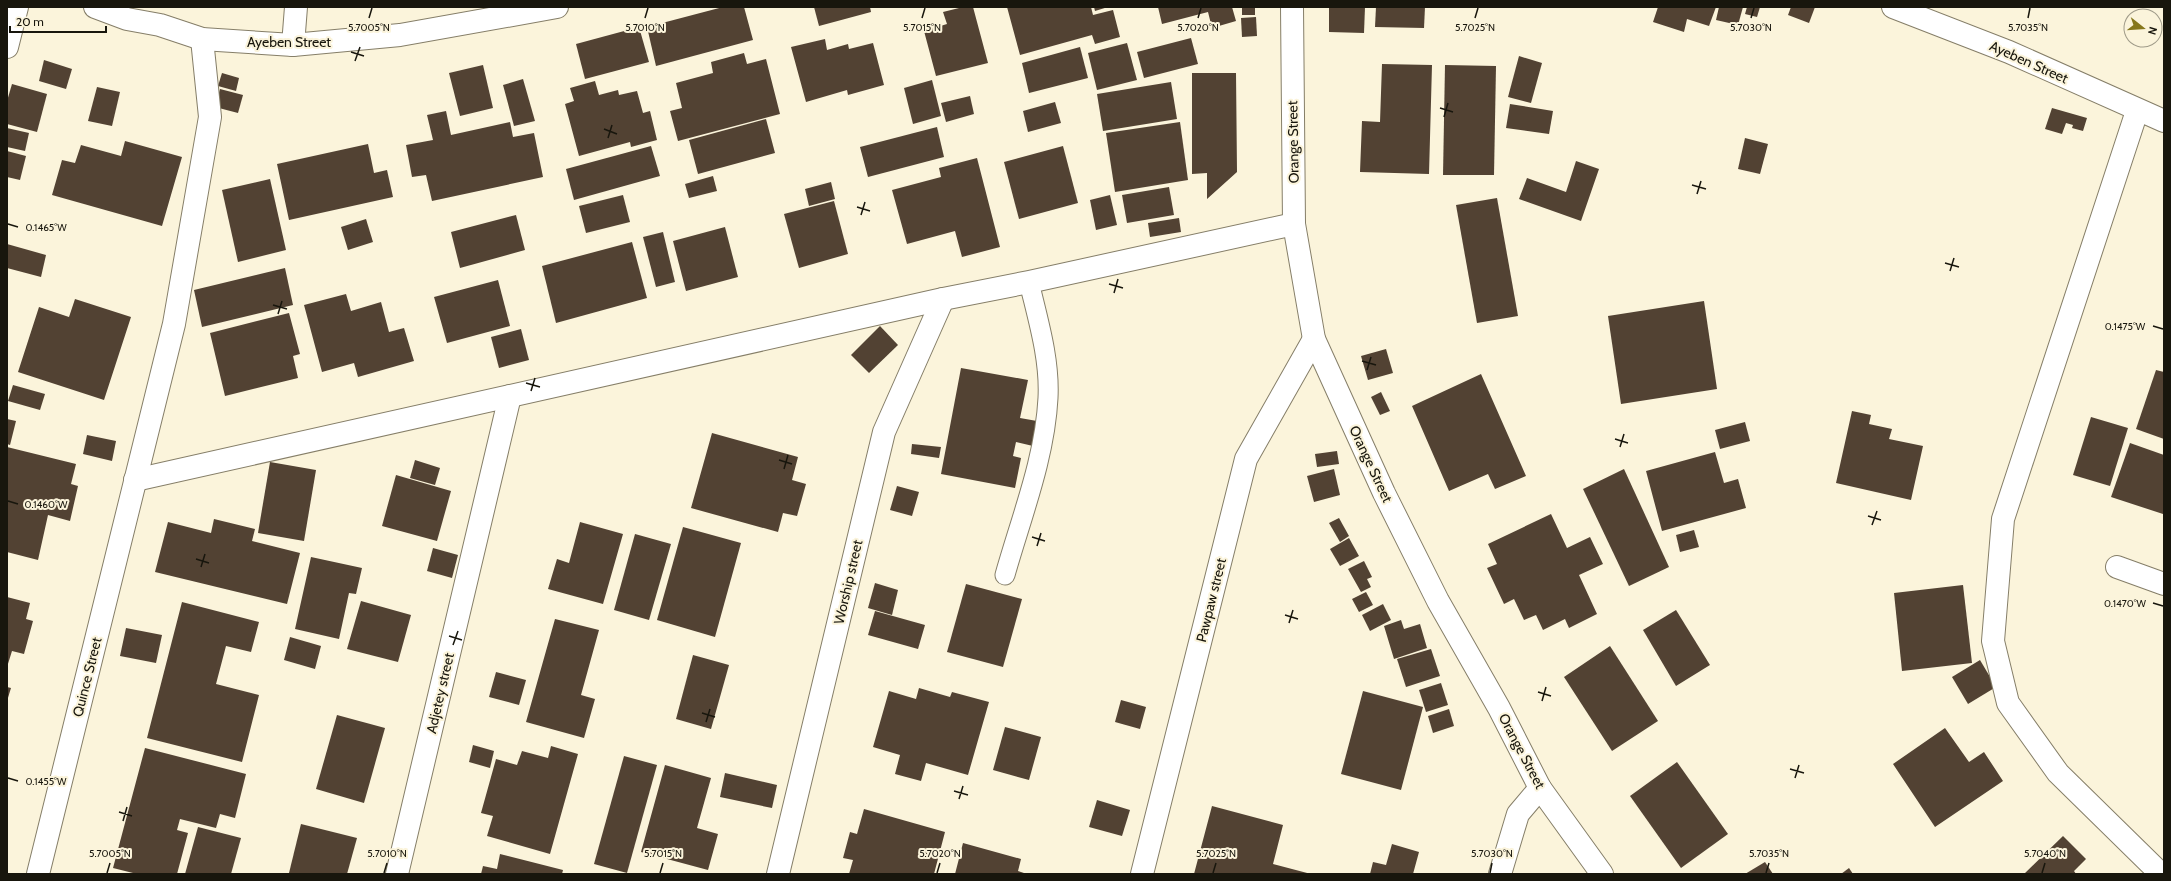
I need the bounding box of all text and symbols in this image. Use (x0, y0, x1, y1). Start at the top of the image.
scale bar (10, 8, 106, 34)
north arrow (2123, 8, 2163, 48)
text: 20 m (16, 14, 44, 29)
text: 5.7005°N (348, 21, 390, 34)
text: 5.7010°N (625, 21, 665, 34)
text: 5.7015°N (903, 21, 941, 34)
text: 5.7020°N (1177, 21, 1219, 34)
text: 5.7025°N (1455, 21, 1495, 34)
text: 5.7030°N (1730, 21, 1772, 34)
text: 5.7035°N (2008, 21, 2048, 34)
text: N (2145, 25, 2160, 37)
street label: Ayeben Street (247, 33, 331, 51)
street label: Ayeben Street (1987, 37, 2071, 87)
street label: Orange Street (1283, 100, 1303, 184)
text: 0.1465°W (25, 221, 67, 234)
text: 0.1475°W (2105, 320, 2146, 333)
street label: Orange Street (1345, 423, 1397, 506)
text: 0.1460°W (25, 498, 68, 511)
street label: Worship street (830, 538, 866, 626)
street label: Pawpaw street (1192, 556, 1230, 644)
text: 0.1470°W (2104, 597, 2147, 610)
street label: Quince Street (68, 635, 106, 719)
street label: Adjetey street (422, 651, 458, 735)
street label: Orange Street (1495, 710, 1550, 792)
text: 0.1455°W (26, 775, 67, 788)
text: 5.7005°N (89, 847, 131, 860)
text: 5.7010°N (367, 847, 407, 860)
text: 5.7015°N (644, 847, 682, 860)
text: 5.7020°N (919, 847, 961, 860)
text: 5.7025°N (1196, 847, 1236, 860)
text: 5.7030°N (1471, 847, 1513, 860)
text: 5.7035°N (1749, 847, 1789, 860)
text: 5.7040°N (2024, 847, 2066, 860)

